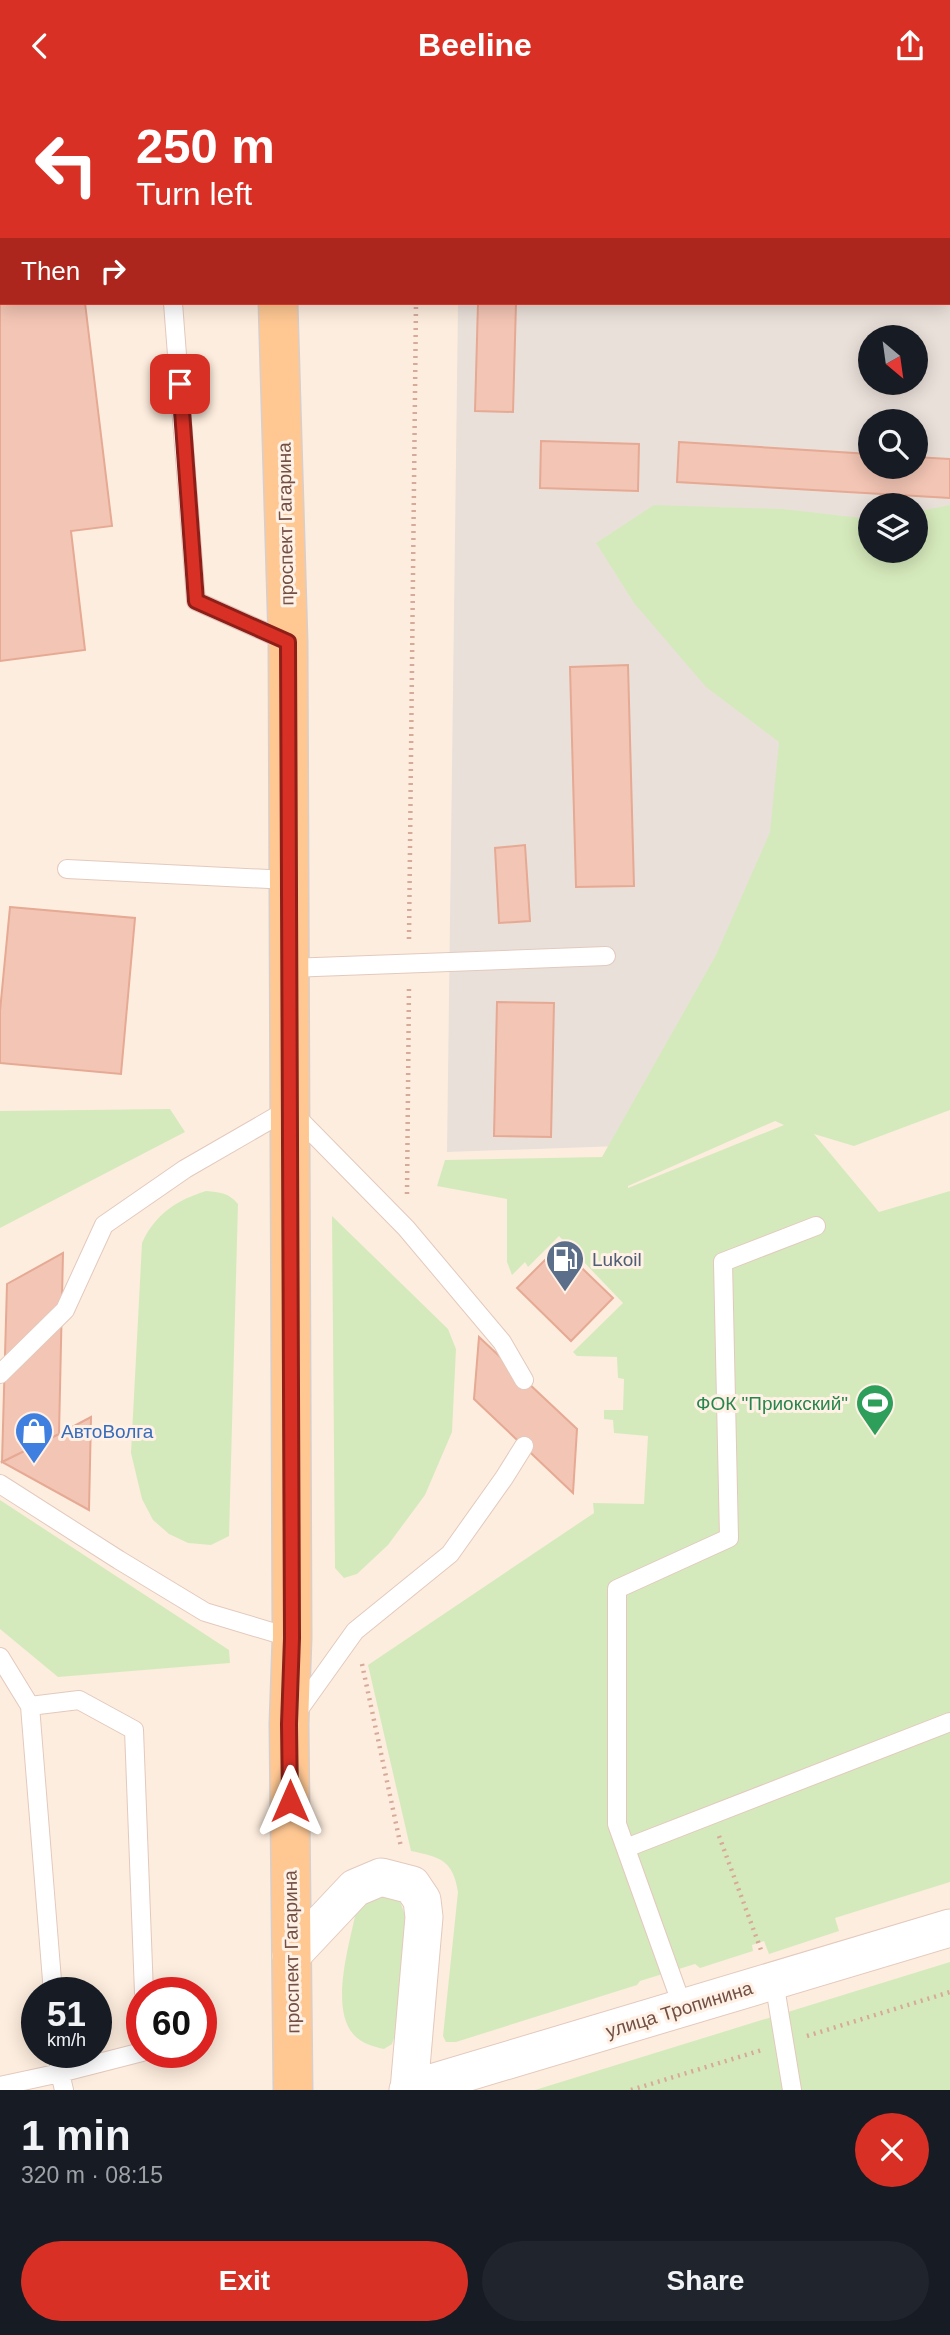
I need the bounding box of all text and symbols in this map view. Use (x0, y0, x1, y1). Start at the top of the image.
icon: back (21, 27, 59, 65)
text: Beeline (418, 27, 532, 63)
icon: share (891, 27, 929, 65)
icon: left (21, 119, 112, 210)
text: 250 m (136, 119, 275, 173)
text: Turn left (136, 176, 252, 212)
icon: right (94, 252, 132, 290)
text: Then (21, 256, 80, 286)
north arrow (858, 325, 928, 395)
map controls (858, 325, 928, 563)
pin (150, 354, 210, 414)
icon: arrive (161, 365, 199, 403)
button: search (858, 409, 928, 479)
street label: проспект Гагарина (274, 442, 297, 606)
button: layers (858, 493, 928, 563)
fuel station icon: Lukoil (544, 1238, 586, 1293)
place label: Lukoil (592, 1249, 642, 1270)
sports icon: ФОК "Приокский" (854, 1382, 896, 1437)
place label: ФОК "Приокский" (696, 1393, 848, 1414)
shop icon: АвтоВолга (13, 1410, 55, 1465)
place label: АвтоВолга (61, 1421, 154, 1442)
position arrow (253, 1764, 327, 1838)
street label: проспект Гагарина (280, 1870, 303, 2034)
speed limit sign: 60 (126, 1977, 217, 2068)
street label: улица Тропинина (603, 1977, 755, 2042)
text: 51 (47, 1994, 86, 2033)
text: km/h (47, 2030, 86, 2050)
text: 1 min (21, 2112, 131, 2159)
button: close (855, 2113, 929, 2187)
text: 320 m · 08:15 (21, 2162, 163, 2188)
button: Exit (21, 2241, 468, 2321)
button: Share (482, 2241, 929, 2321)

